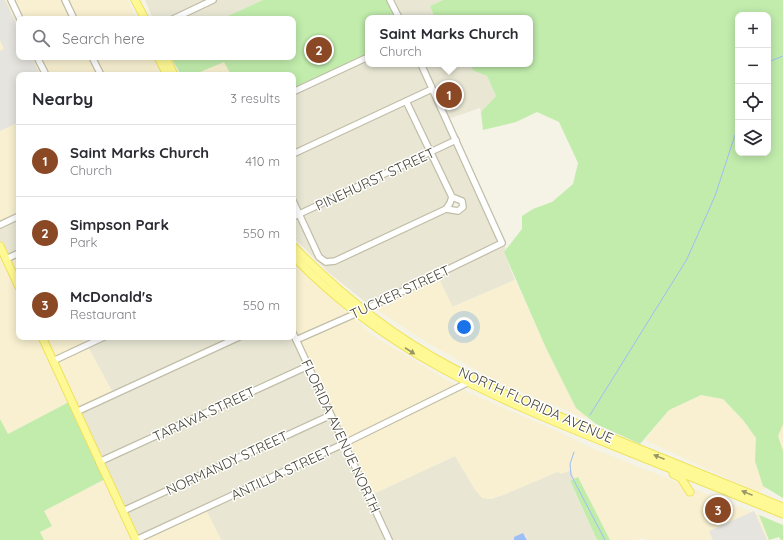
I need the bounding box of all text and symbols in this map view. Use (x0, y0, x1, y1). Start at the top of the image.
map controls (735, 12, 771, 156)
button: + (735, 12, 771, 48)
popup (365, 15, 533, 67)
search box (16, 16, 296, 60)
text: Saint Marks Church (379, 24, 519, 43)
icon: search (30, 27, 52, 49)
text: Search here (62, 29, 145, 48)
pin: 2 (306, 35, 332, 65)
text: Church (379, 43, 422, 59)
button: − (735, 48, 771, 84)
pin: 1 (436, 80, 462, 110)
button: locate (735, 84, 771, 120)
text: Nearby (32, 88, 93, 109)
text: 3 results (230, 90, 280, 106)
button: layers (735, 120, 771, 156)
text: Saint Marks Church (70, 143, 209, 162)
street label: PINEHURST STREET (312, 143, 438, 215)
text: 1 (42, 153, 48, 169)
text: 410 m (245, 153, 280, 169)
text: Church (70, 162, 112, 178)
text: Simpson Park (70, 215, 169, 234)
text: 2 (41, 225, 49, 241)
text: 550 m (243, 225, 280, 241)
text: Park (70, 234, 98, 250)
street label: TUCKER STREET (347, 261, 453, 323)
text: McDonald's (70, 287, 152, 306)
text: 3 (42, 297, 48, 313)
text: 550 m (243, 297, 280, 313)
text: Restaurant (70, 306, 136, 322)
your location (454, 317, 474, 337)
one-way arrow (404, 347, 416, 354)
street label: FLORIDA AVENUE NORTH (297, 356, 385, 516)
street label: NORTH FLORIDA AVENUE (456, 363, 616, 447)
street label: TARAWA STREET (150, 382, 258, 446)
street label: NORMANDY STREET (163, 427, 291, 499)
street label: ANTILLA STREET (228, 442, 334, 504)
one-way arrow (653, 453, 665, 459)
one-way arrow (740, 489, 752, 495)
pin: 3 (705, 495, 731, 525)

